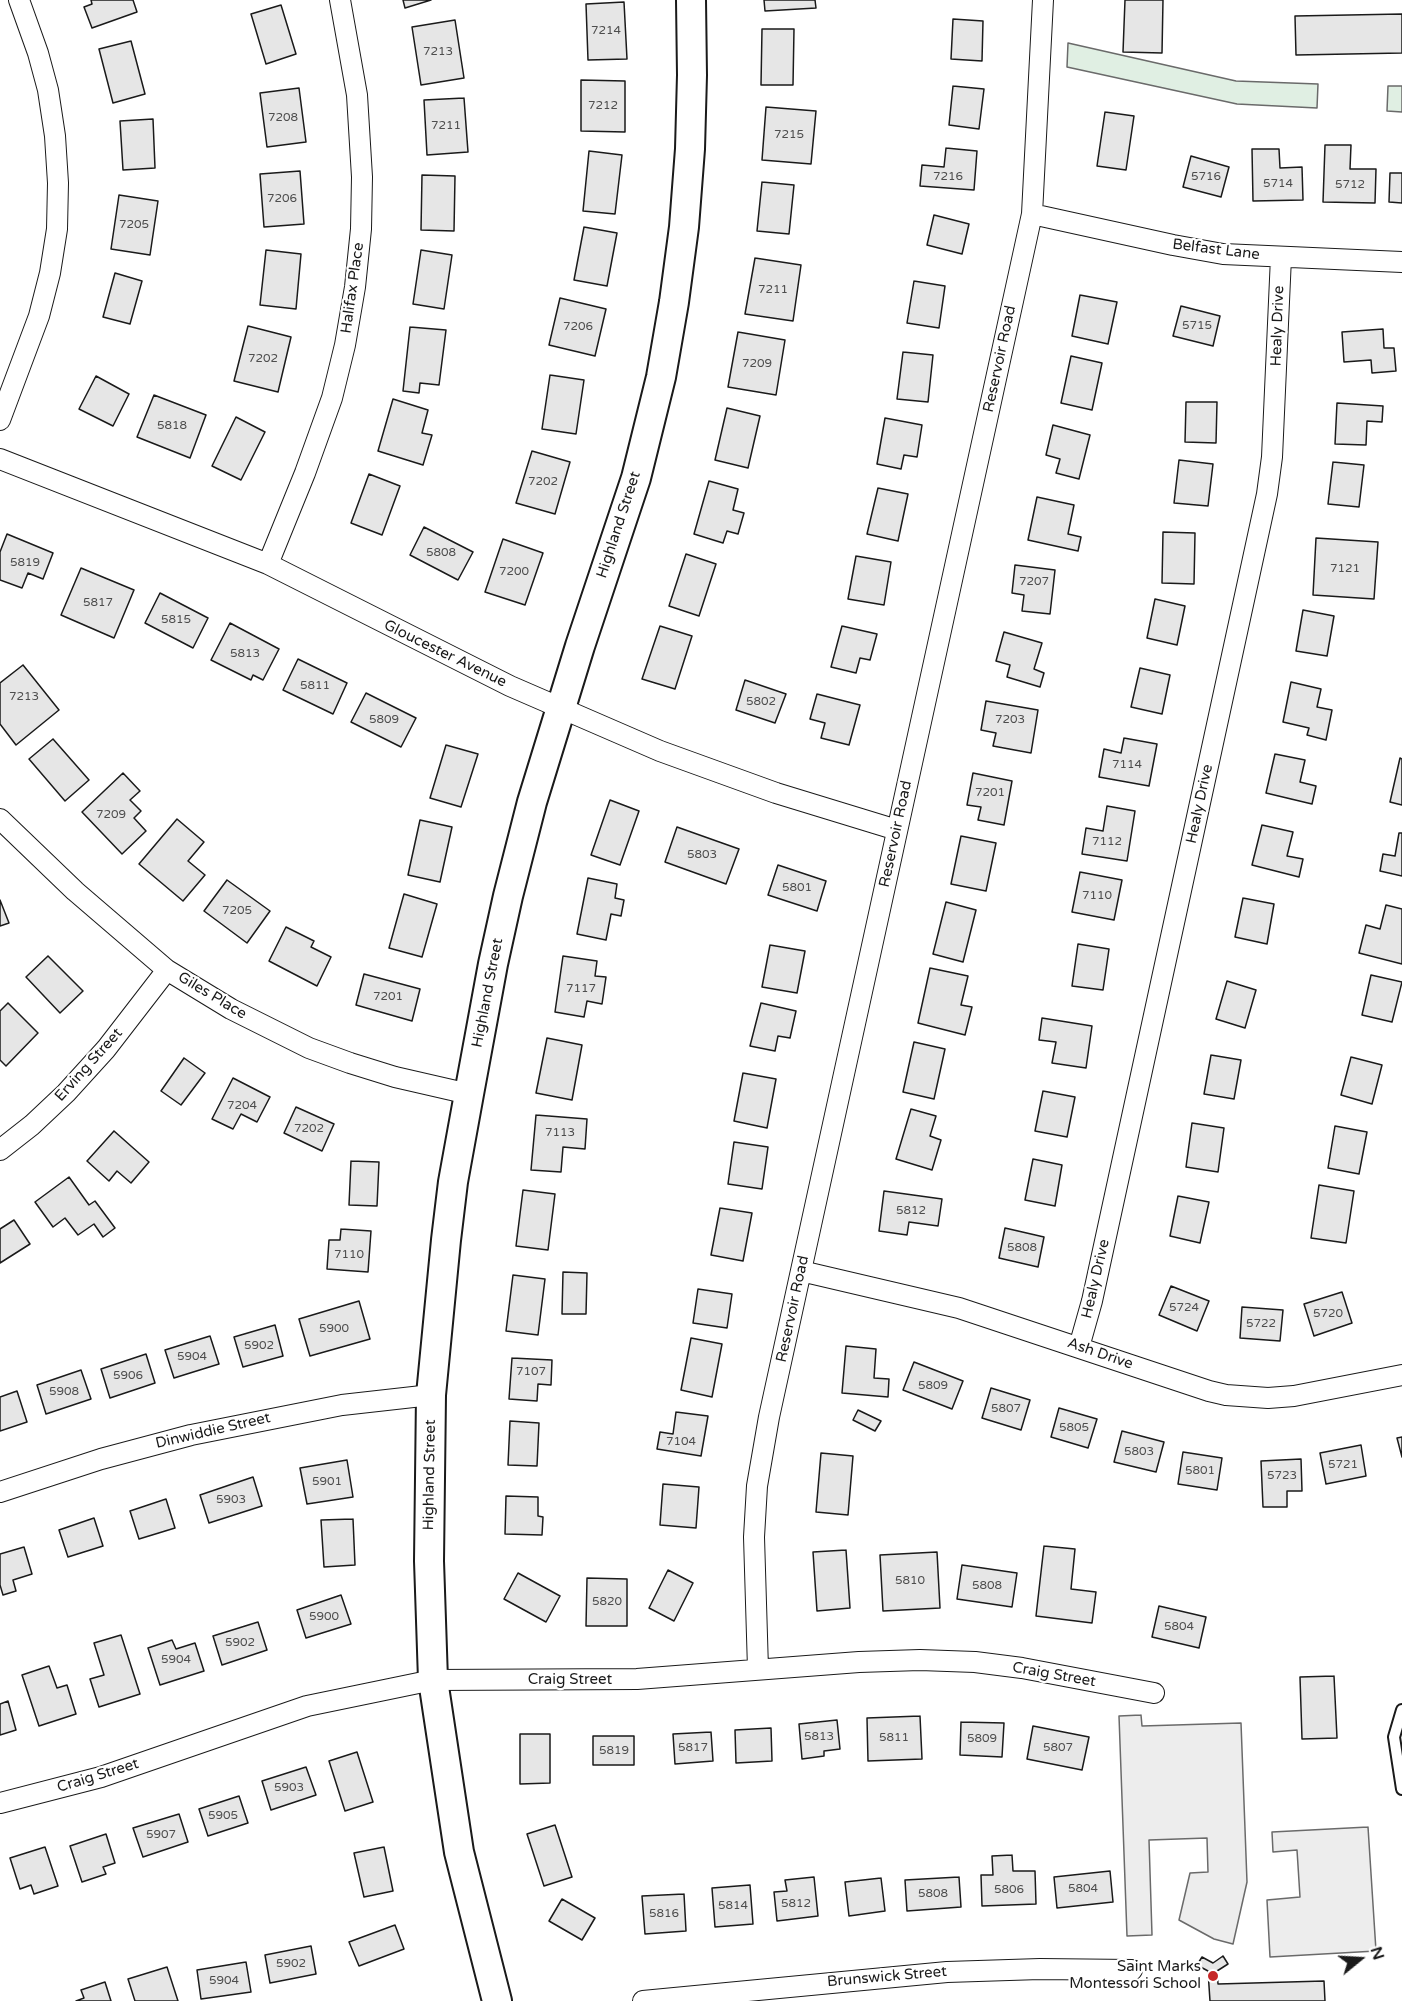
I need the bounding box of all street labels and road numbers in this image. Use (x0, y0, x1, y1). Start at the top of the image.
street label: Belfast Lane (1171, 236, 1261, 264)
street label: Halifax Place (338, 241, 368, 335)
street label: Healy Drive (1268, 285, 1288, 367)
street label: Reservoir Road (980, 304, 1020, 414)
street label: Highland Street (593, 469, 645, 581)
street label: Gloucester Avenue (381, 616, 509, 692)
street label: Healy Drive (1183, 763, 1217, 845)
street label: Reservoir Road (876, 779, 916, 889)
street label: Highland Street (469, 937, 507, 1049)
street label: Giles Place (174, 968, 250, 1024)
street label: Erving Street (51, 1025, 127, 1105)
street label: Healy Drive (1078, 1238, 1114, 1320)
street label: Reservoir Road (773, 1254, 813, 1364)
street label: Ash Drive (1065, 1334, 1135, 1374)
street label: Dinwiddie Street (154, 1409, 272, 1453)
street label: Highland Street (420, 1419, 440, 1531)
street label: Craig Street (1011, 1659, 1097, 1691)
street label: Craig Street (528, 1671, 612, 1689)
street label: Craig Street (55, 1755, 141, 1797)
street label: Brunswick Street (826, 1963, 948, 1991)

